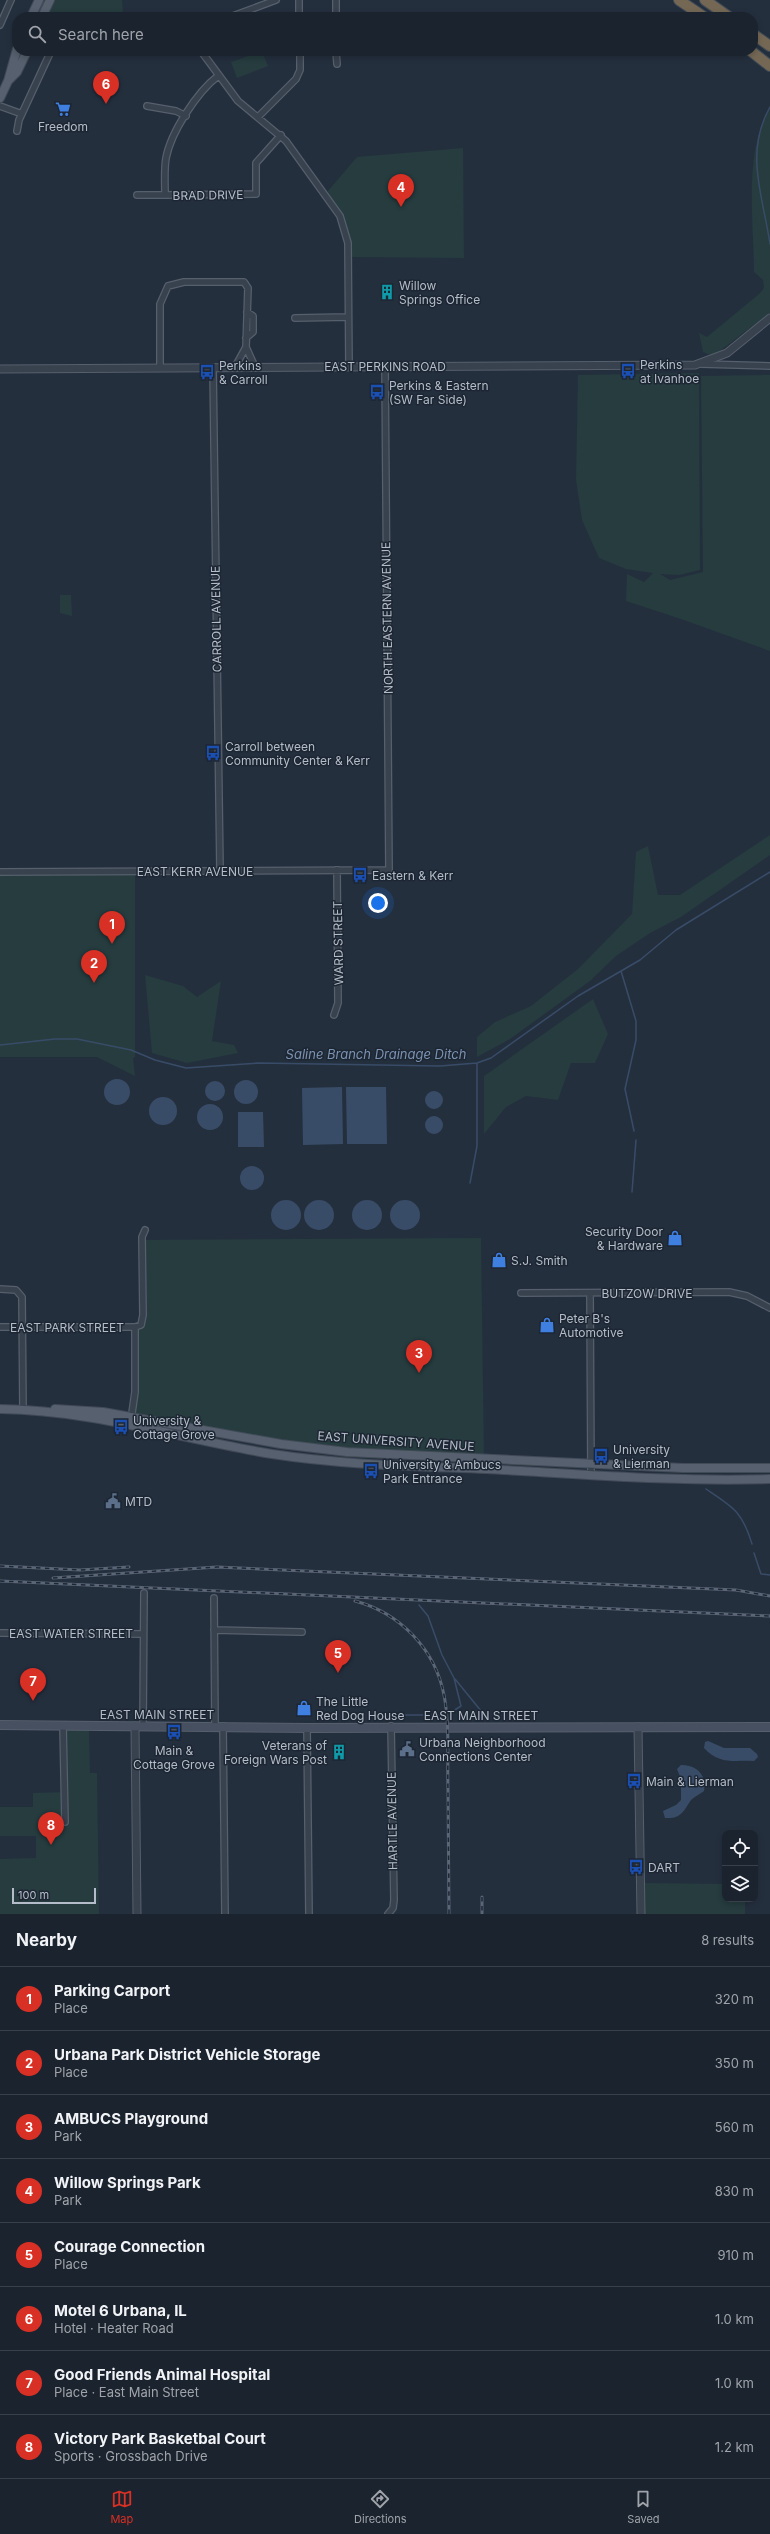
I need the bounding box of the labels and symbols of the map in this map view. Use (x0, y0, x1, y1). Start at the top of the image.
pin: 6 (93, 71, 119, 104)
supermarket icon: Freedom (54, 100, 72, 118)
place label: Freedom (38, 119, 88, 134)
pin: 4 (388, 174, 414, 207)
street label: BRAD DRIVE (172, 187, 244, 203)
place label: Willow Springs Office (399, 278, 480, 307)
building icon: Willow Springs Office (378, 283, 396, 301)
place label: Perkins at Ivanhoe (640, 357, 699, 386)
place label: Perkins & Carroll (219, 358, 268, 387)
street label: EAST PERKINS ROAD (324, 359, 446, 374)
bus stop icon: Perkins at Ivanhoe (619, 362, 637, 380)
bus stop icon: Perkins & Carroll (198, 363, 216, 381)
place label: Perkins & Eastern (SW Far Side) (389, 378, 489, 407)
bus stop icon: Perkins & Eastern (SW Far Side) (368, 383, 386, 401)
street label: NORTH EASTERN AVENUE (378, 542, 396, 694)
street label: CARROLL AVENUE (208, 566, 224, 672)
place label: Carroll between Community Center & Kerr (225, 739, 370, 768)
bus stop icon: Carroll between Community Center & Kerr (204, 744, 222, 762)
street label: EAST KERR AVENUE (137, 864, 253, 879)
bus stop icon: Eastern & Kerr (351, 866, 369, 884)
place label: Eastern & Kerr (372, 868, 454, 883)
your location (368, 893, 388, 913)
street label: WARD STREET (330, 900, 346, 985)
pin: 1 (99, 911, 125, 944)
pin: 2 (81, 950, 107, 983)
water label: Saline Branch Drainage Ditch (286, 1046, 467, 1062)
place label: Security Door & Hardware (585, 1224, 663, 1253)
shop icon: Security Door & Hardware (666, 1229, 684, 1247)
shop icon: S.J. Smith (490, 1251, 508, 1269)
place label: S.J. Smith (511, 1253, 568, 1268)
street label: BUTZOW DRIVE (601, 1286, 693, 1301)
place label: Peter B's Automotive (559, 1311, 623, 1340)
shop icon: Peter B's Automotive (538, 1316, 556, 1334)
street label: EAST PARK STREET (10, 1320, 124, 1335)
pin: 3 (406, 1340, 432, 1373)
place label: University & Cottage Grove (133, 1413, 215, 1442)
bus stop icon: University & Cottage Grove (112, 1418, 130, 1436)
street label: EAST UNIVERSITY AVENUE (317, 1428, 475, 1454)
place label: University & Lierman (613, 1442, 670, 1471)
bus stop icon: University & Lierman (592, 1447, 610, 1465)
place label: University & Ambucs Park Entrance (383, 1457, 501, 1486)
bus stop icon: University & Ambucs Park Entrance (362, 1462, 380, 1480)
public building icon: MTD (104, 1492, 122, 1510)
place label: MTD (125, 1494, 152, 1509)
street label: EAST WATER STREET (9, 1626, 133, 1641)
pin: 5 (325, 1640, 351, 1673)
pin: 7 (20, 1668, 46, 1701)
place label: The Little Red Dog House (316, 1694, 404, 1723)
shop icon: The Little Red Dog House (295, 1699, 313, 1717)
street label: EAST MAIN STREET (100, 1707, 214, 1722)
street label: EAST MAIN STREET (424, 1708, 538, 1723)
bus stop icon: Main & Cottage Grove (165, 1723, 183, 1741)
place label: Urbana Neighborhood Connections Center (419, 1735, 546, 1764)
place label: Veterans of Foreign Wars Post (224, 1738, 328, 1767)
public building icon: Urbana Neighborhood Connections Center (398, 1740, 416, 1758)
place label: Main & Cottage Grove (133, 1743, 215, 1772)
building icon: Veterans of Foreign Wars Post (330, 1743, 348, 1761)
street label: HARTLE AVENUE (384, 1772, 400, 1870)
bus stop icon: Main & Lierman (625, 1772, 643, 1790)
place label: Main & Lierman (646, 1774, 734, 1789)
pin: 8 (38, 1812, 64, 1845)
bus stop icon: DART (627, 1858, 645, 1876)
place label: DART (648, 1860, 680, 1875)
scale bar (12, 1886, 96, 1905)

